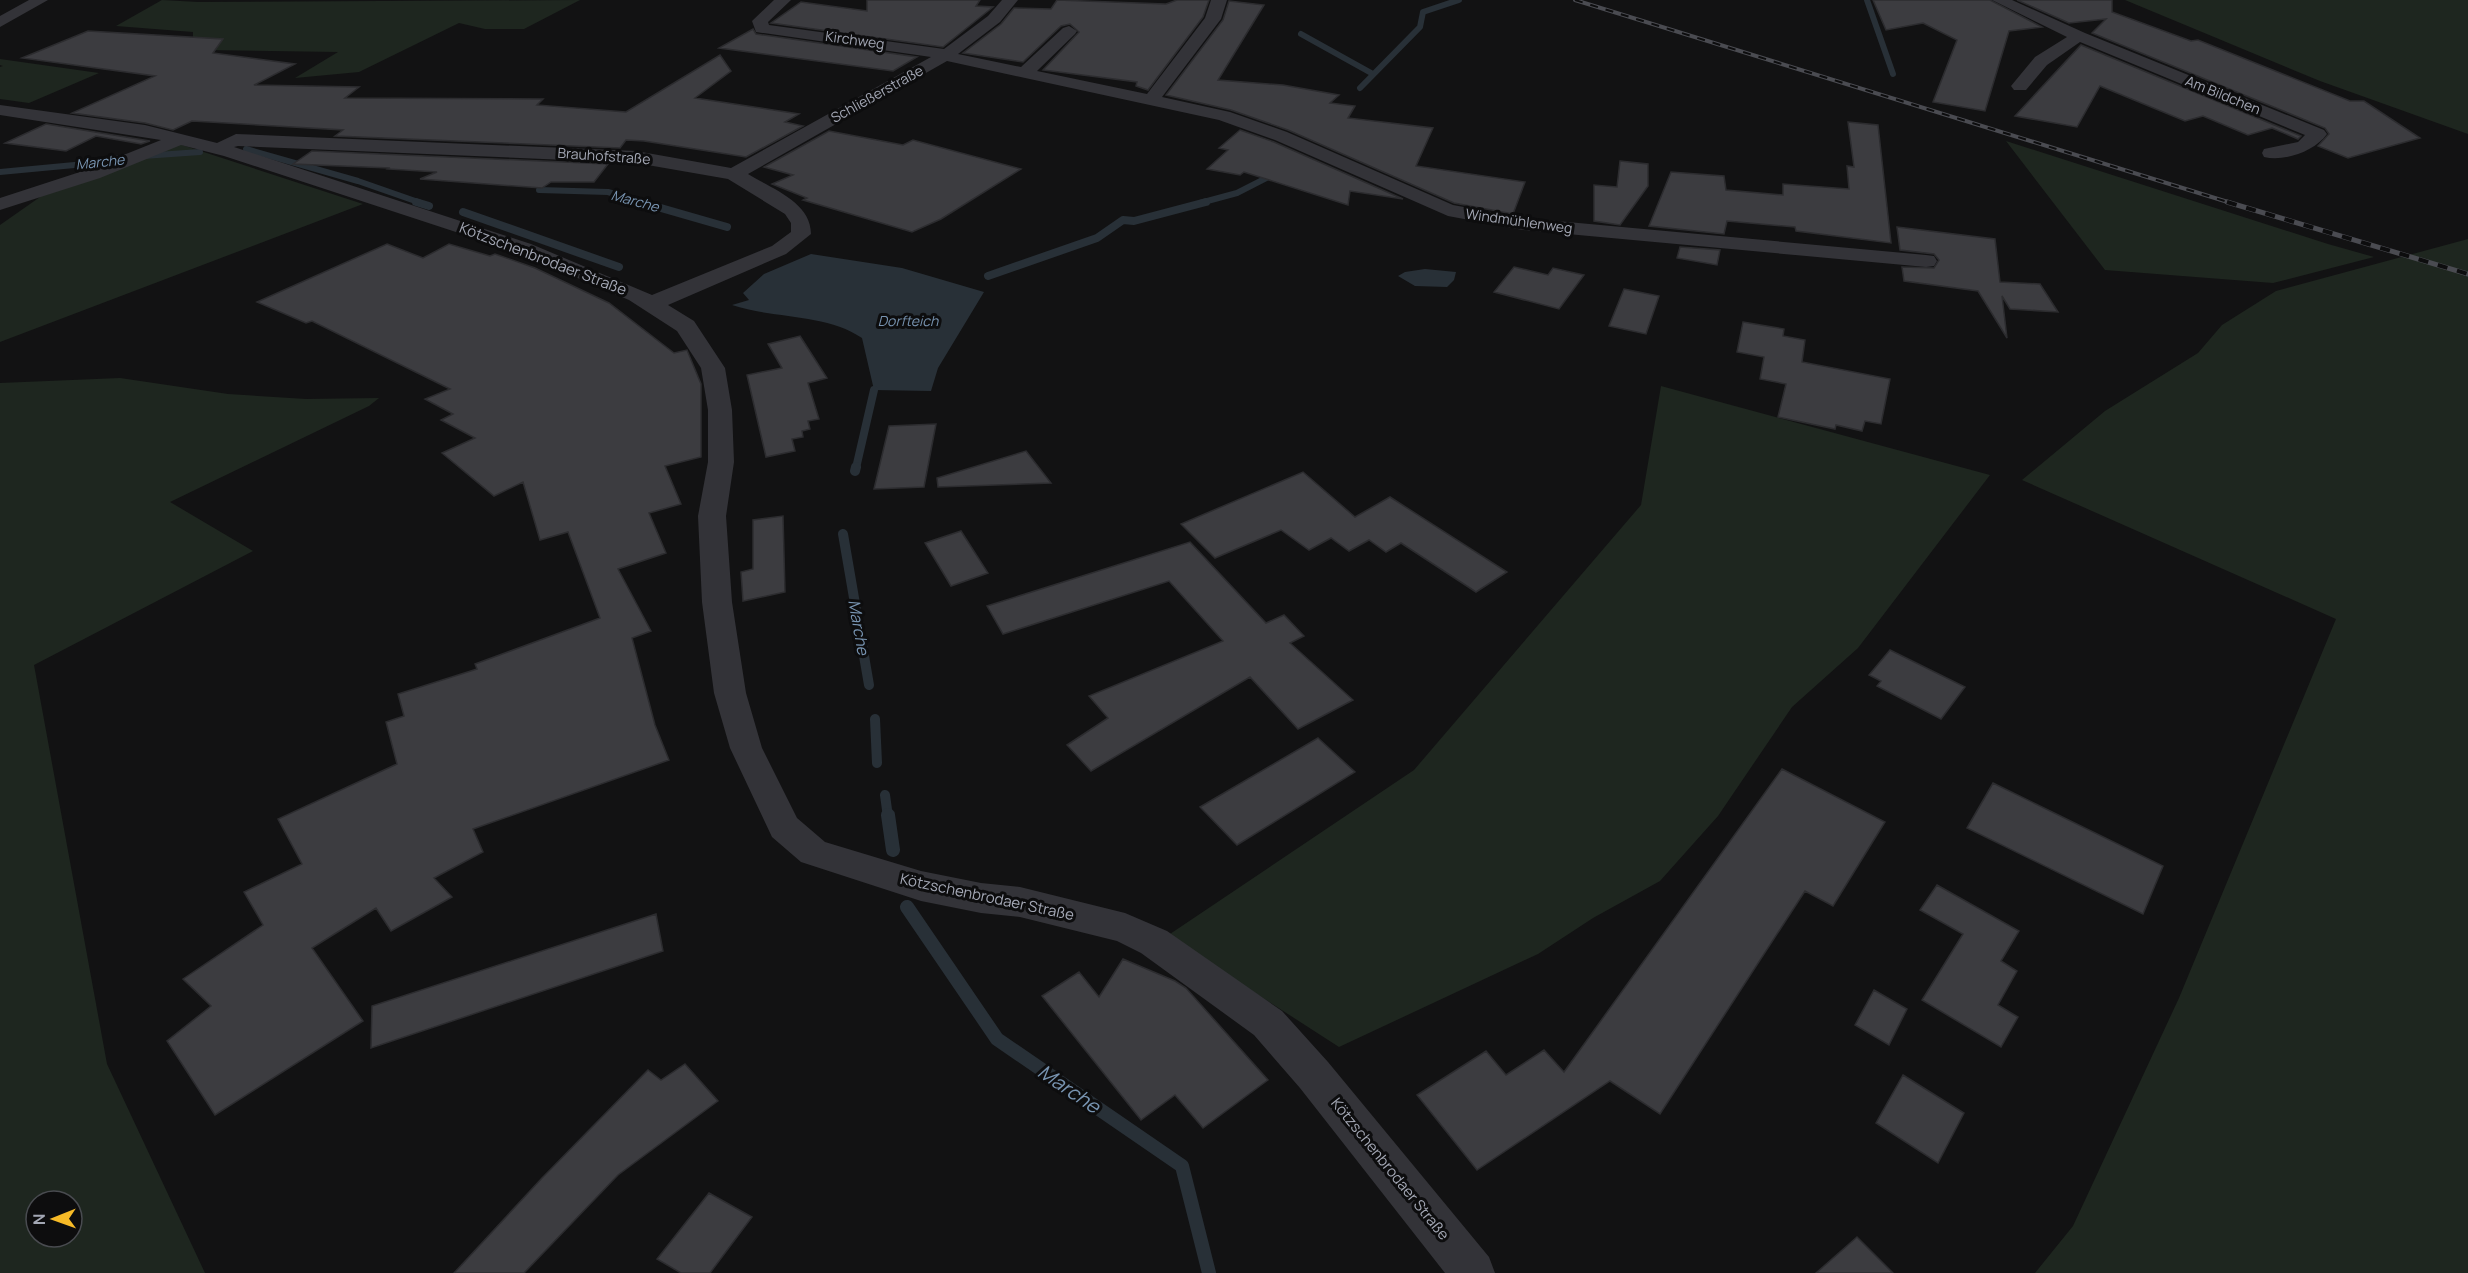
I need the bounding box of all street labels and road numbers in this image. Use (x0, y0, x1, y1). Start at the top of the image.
street label: Kirchweg (824, 26, 886, 53)
street label: Schließerstraße (827, 60, 926, 127)
street label: Am Bildchen (2183, 71, 2264, 118)
street label: Brauhofstraße (557, 143, 651, 168)
street label: Windmühlenweg (1464, 204, 1574, 237)
street label: Kötzschenbrodaer Straße (457, 217, 630, 300)
street label: Kötzschenbrodaer Straße (898, 868, 1076, 925)
street label: Kötzschenbrodaer Straße (1326, 1093, 1455, 1244)

